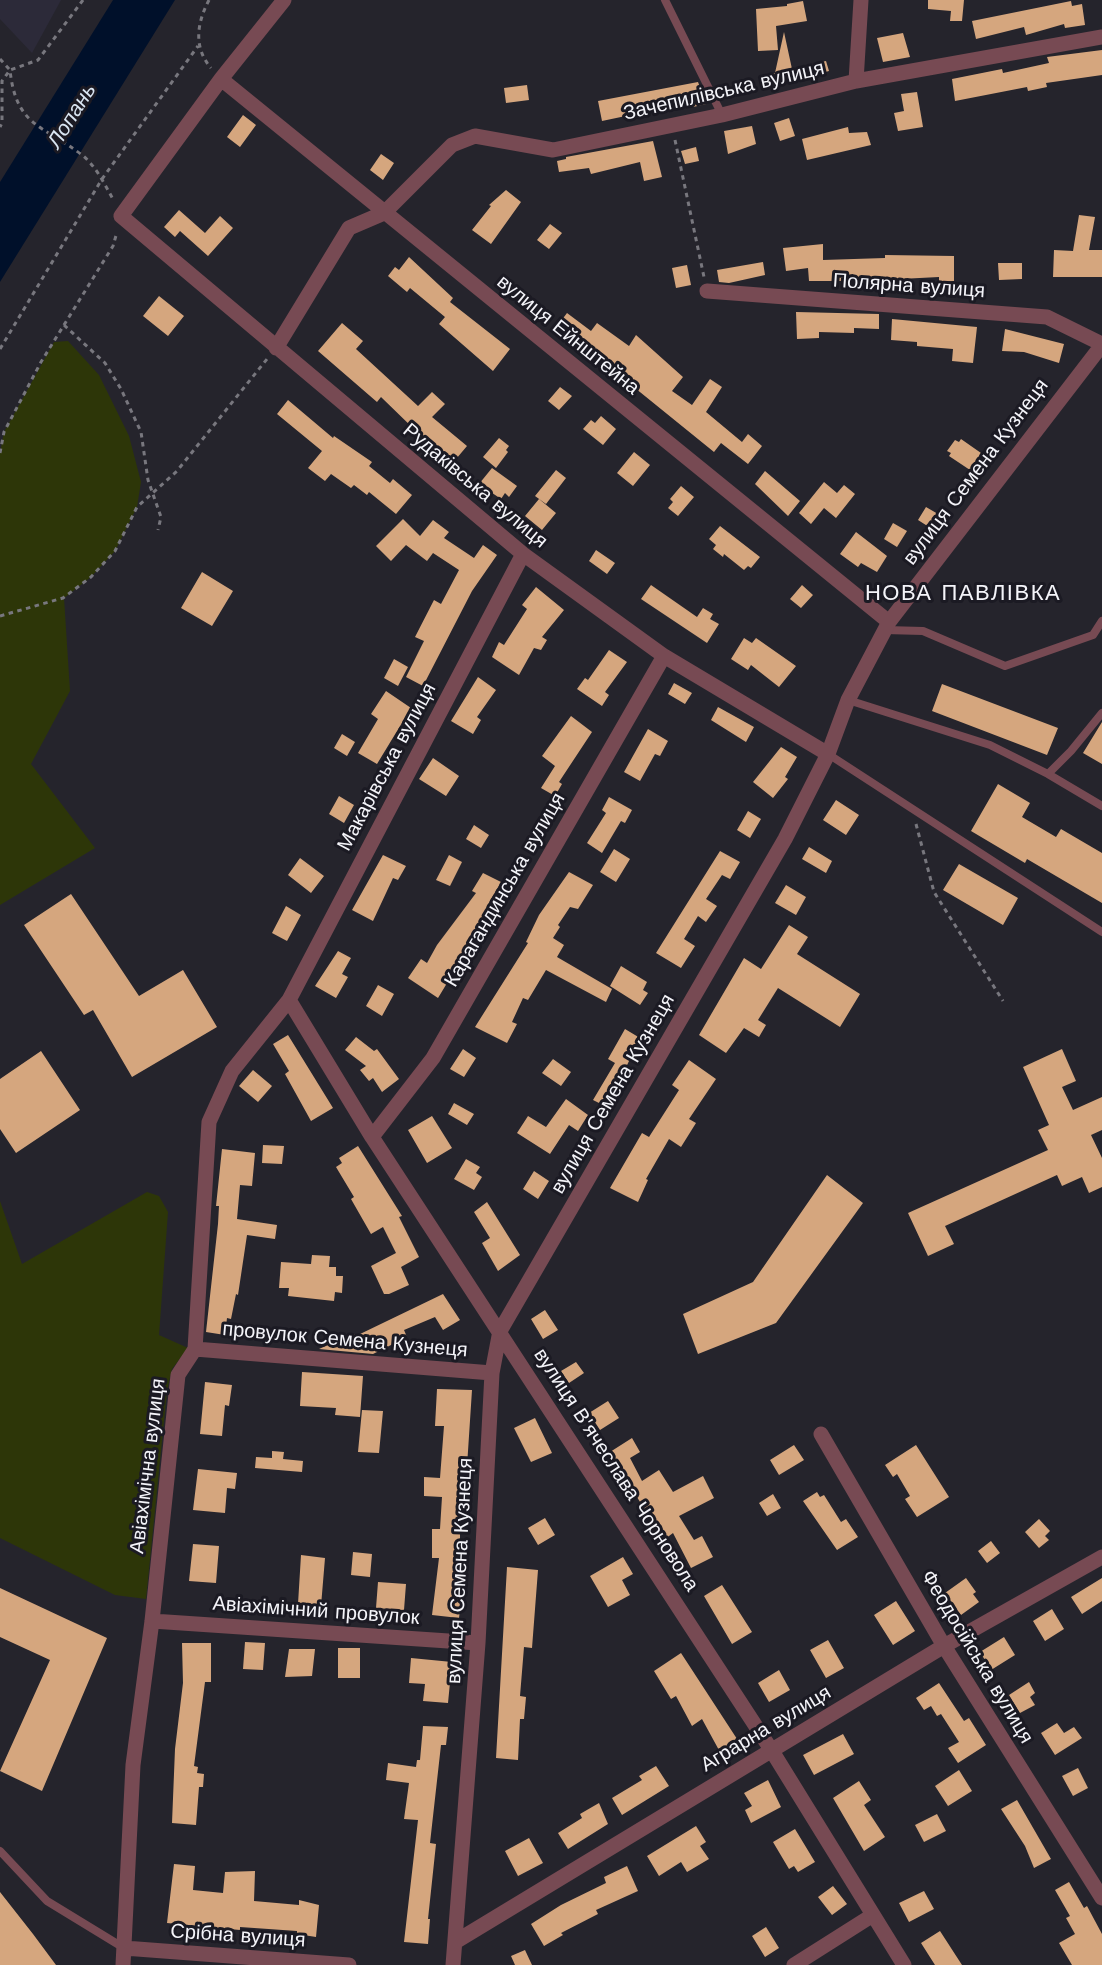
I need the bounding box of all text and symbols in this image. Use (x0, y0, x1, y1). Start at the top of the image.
street label: Зачепилівська вулиця (621, 56, 827, 126)
water label: Лопань (42, 79, 102, 153)
street label: Полярна вулиця (832, 269, 986, 303)
street label: вулиця Ейнштейна (492, 270, 644, 400)
street label: вулиця Семена Кузнеця (898, 374, 1054, 570)
street label: Рудаківська вулиця (398, 418, 552, 554)
district label: НОВА ПАВЛІВКА (865, 581, 1061, 607)
street label: Макарівська вулиця (333, 679, 441, 855)
street label: Карагандинська вулиця (440, 789, 570, 991)
street label: вулиця Семена Кузнеця (546, 990, 680, 1198)
street label: провулок Семена Кузнеця (221, 1317, 469, 1363)
street label: вулиця В'ячеслава Чорновола (528, 1344, 704, 1596)
street label: Авіахімічна вулиця (125, 1377, 171, 1555)
street label: вулиця Семена Кузнеця (442, 1457, 478, 1685)
street label: Феодосійська вулиця (916, 1566, 1038, 1748)
street label: Авіахімічний провулок (212, 1592, 420, 1630)
street label: Аграрна вулиця (696, 1681, 836, 1777)
street label: Срібна вулиця (170, 1919, 306, 1953)

